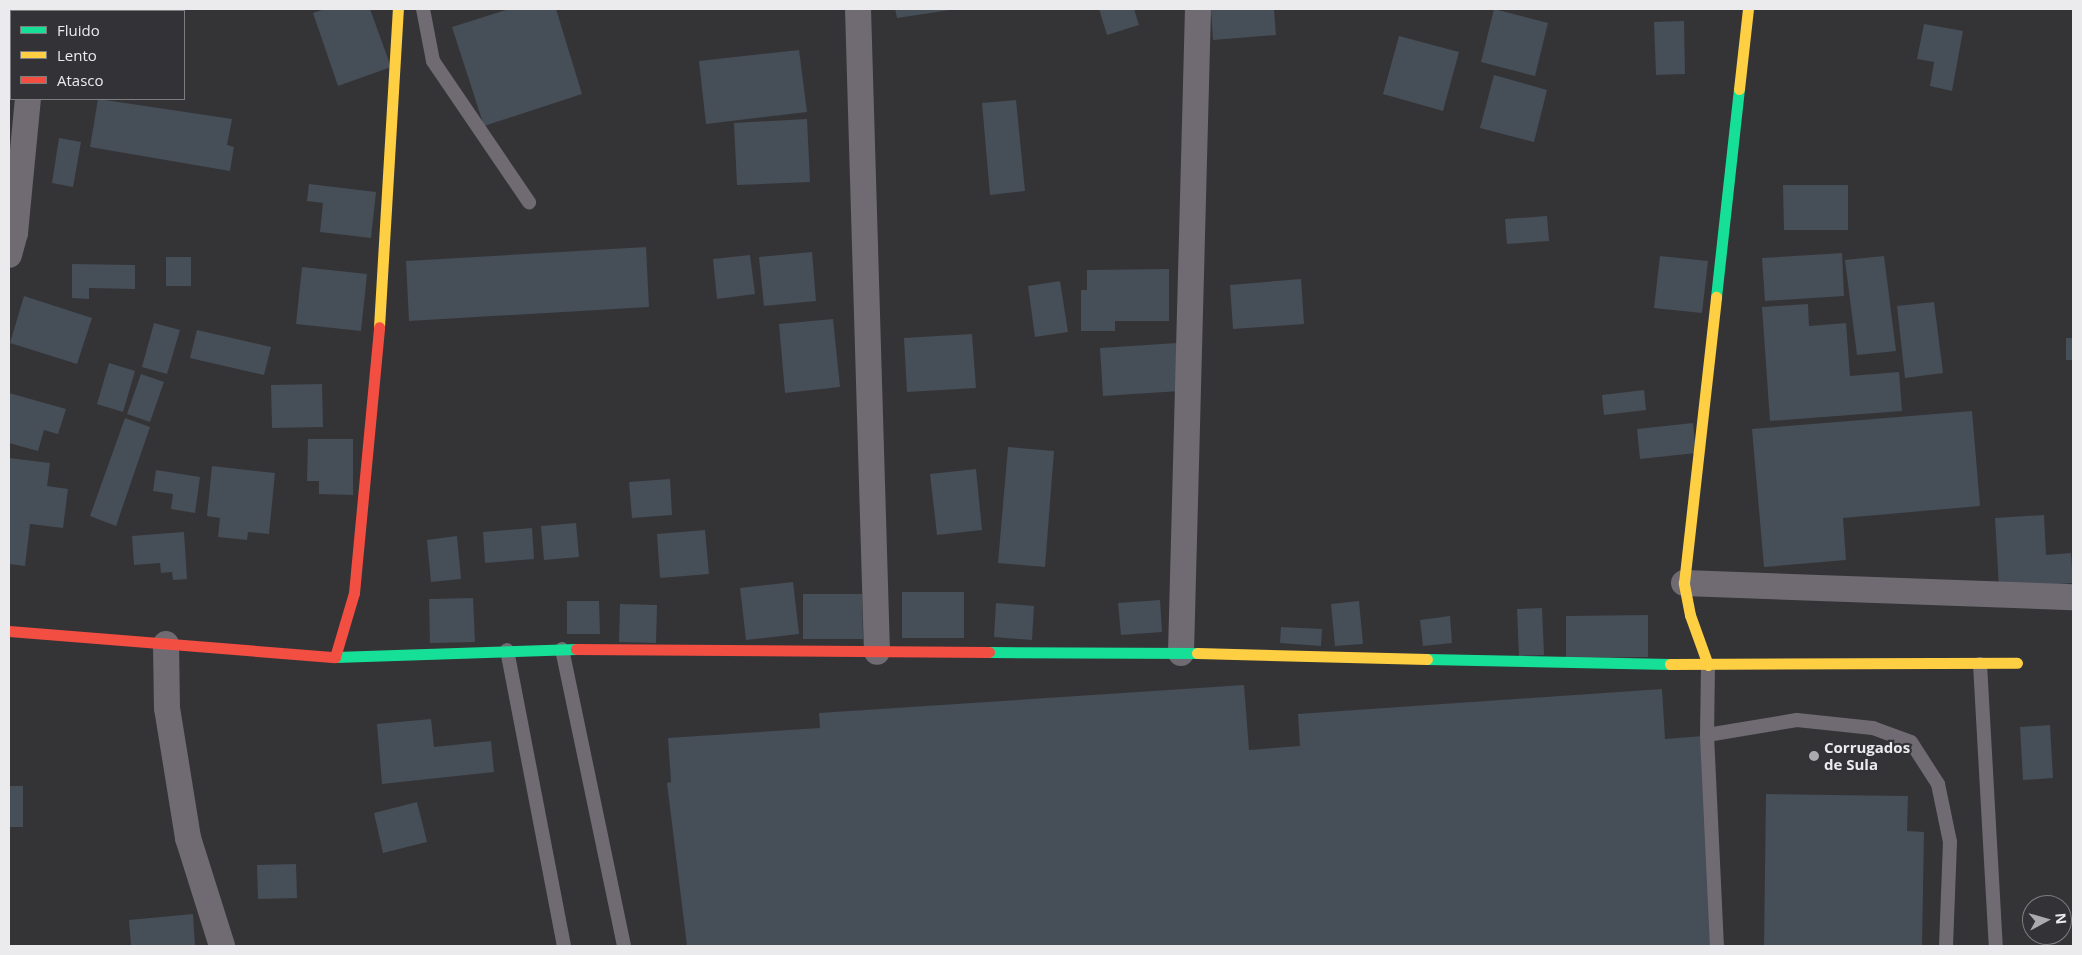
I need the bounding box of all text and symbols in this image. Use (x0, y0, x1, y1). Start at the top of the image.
legend (10, 10, 185, 100)
text: Fluido (57, 20, 100, 40)
text: Lento (57, 45, 97, 65)
text: Atasco (57, 70, 104, 90)
place label: Corrugados de Sula (1824, 738, 1910, 773)
marker: Corrugados de Sula (1808, 750, 1820, 762)
north arrow (2022, 895, 2072, 945)
text: N (2051, 912, 2071, 925)

